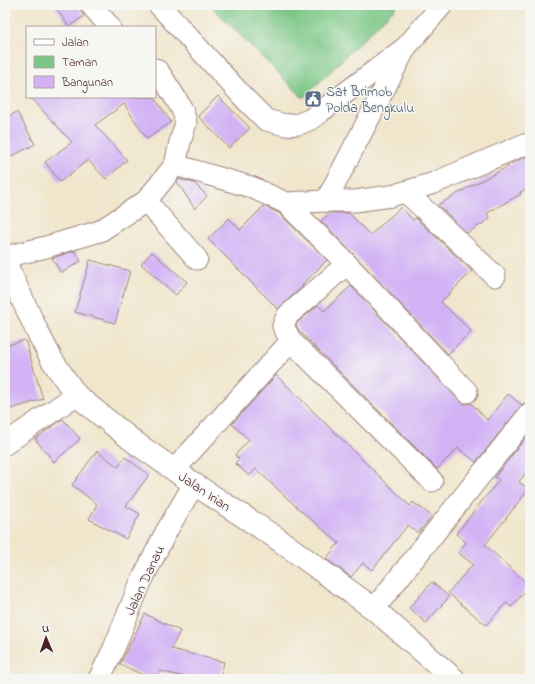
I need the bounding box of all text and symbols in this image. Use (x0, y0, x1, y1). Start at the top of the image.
legend (26, 26, 156, 98)
text: Jalan (62, 34, 89, 52)
text: Taman (62, 54, 97, 72)
text: Bangunan (61, 74, 113, 93)
place label: Sat Brimob Polda Bengkulu (326, 82, 414, 120)
public building icon: Sat Brimob Polda Bengkulu (303, 89, 323, 109)
street label: Jalan Irian (174, 467, 235, 518)
street label: Jalan Danau (120, 542, 171, 619)
north arrow (26, 618, 66, 658)
text: U (42, 621, 49, 637)

